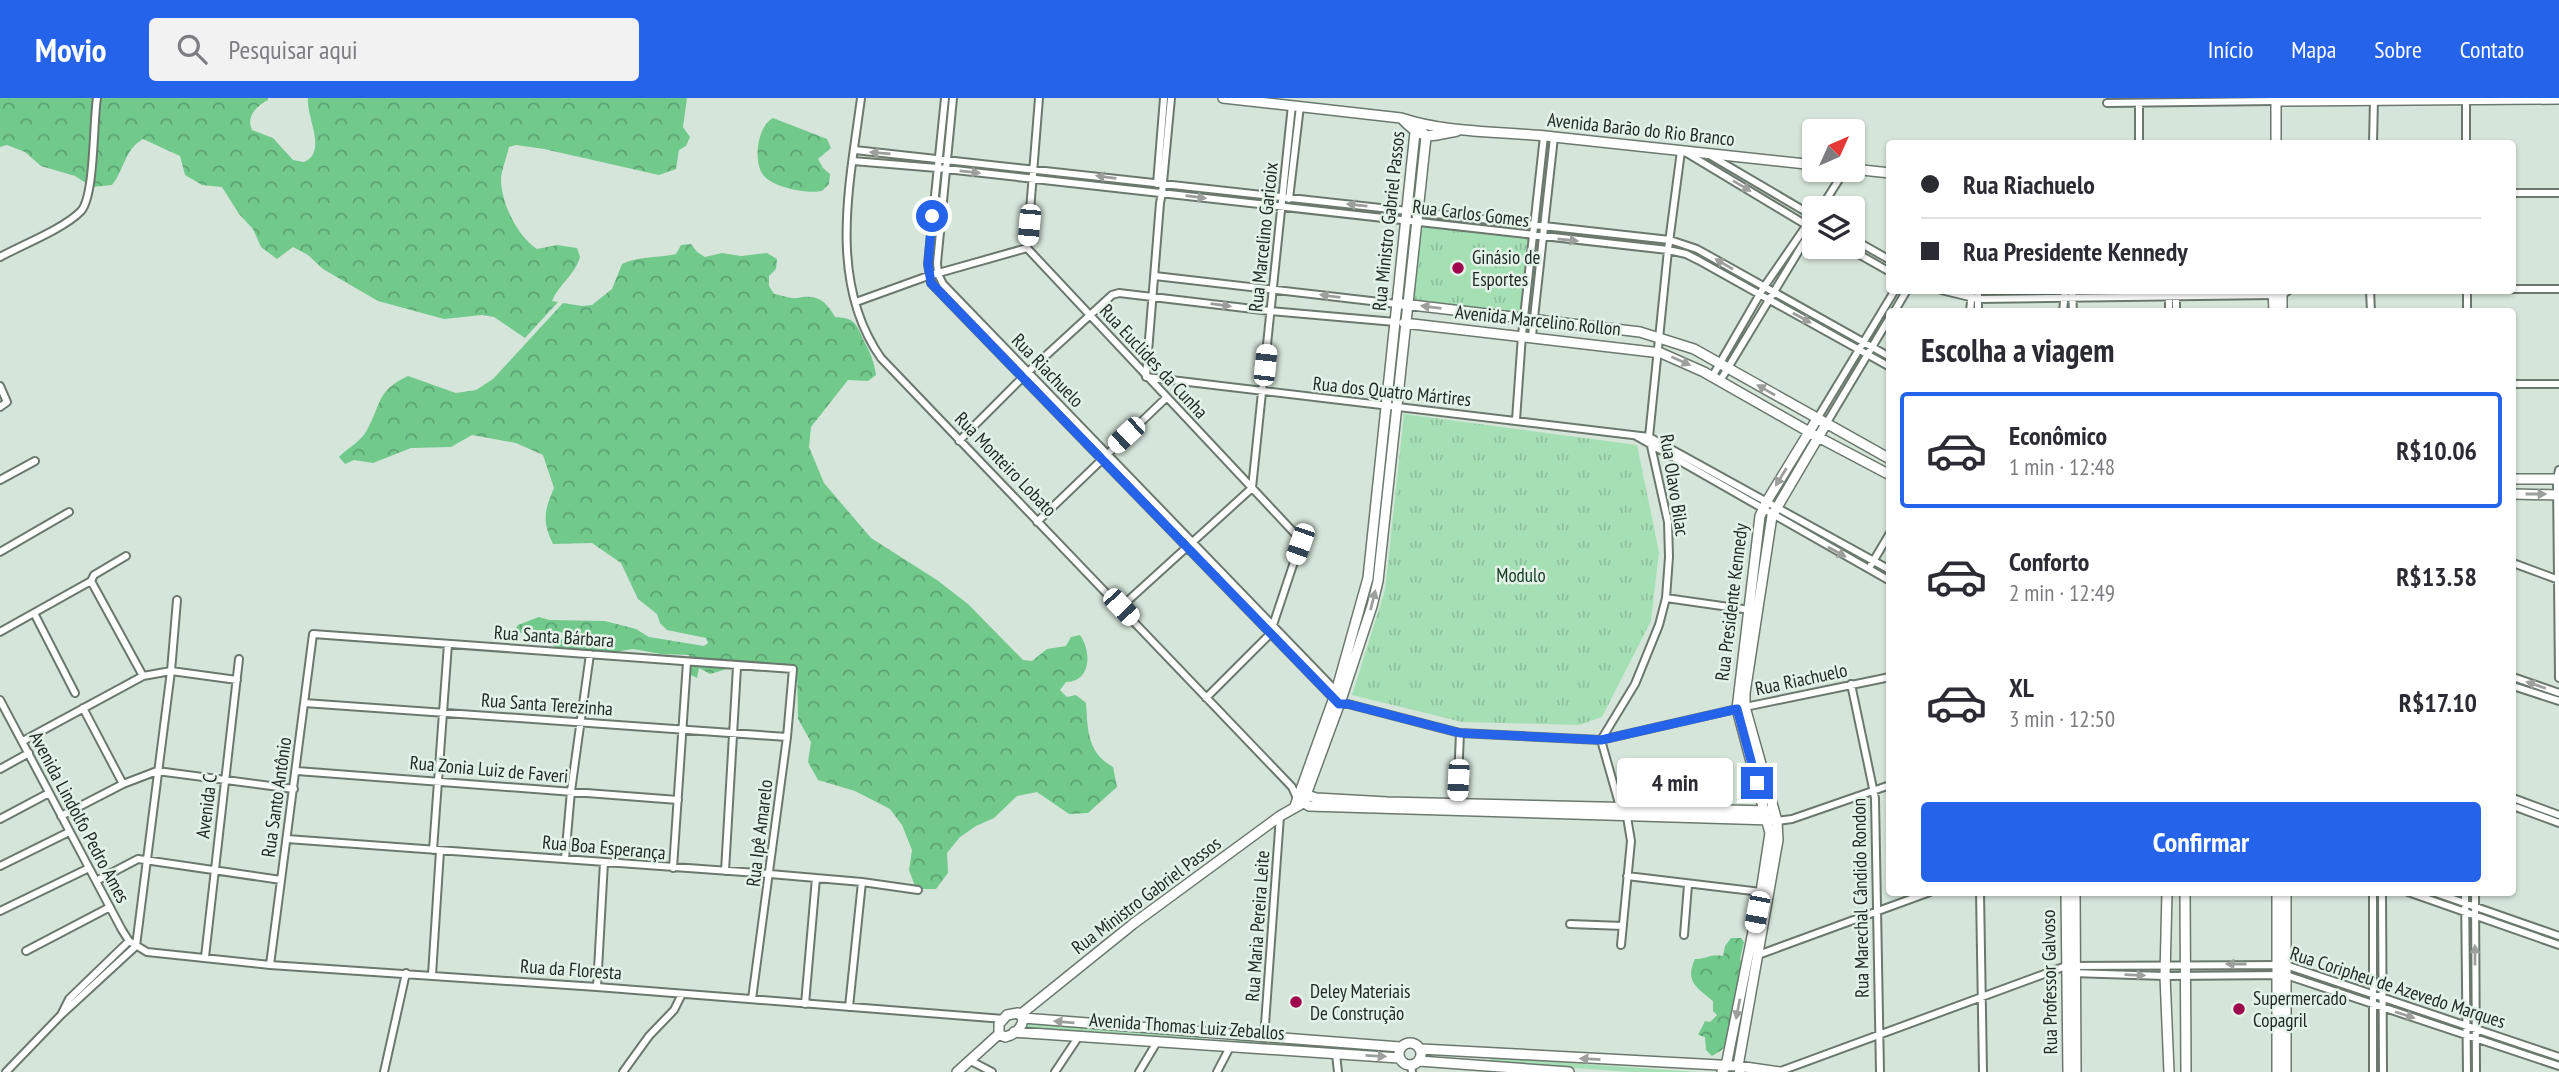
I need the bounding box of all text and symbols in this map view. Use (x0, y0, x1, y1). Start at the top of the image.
search box (149, 18, 639, 81)
text: Movio (35, 28, 107, 71)
icon: search (173, 30, 211, 68)
text: Pesquisar aqui (229, 33, 358, 66)
text: Início (2208, 34, 2253, 65)
text: Mapa (2291, 34, 2336, 65)
text: Sobre (2374, 34, 2422, 65)
text: Contato (2460, 34, 2524, 65)
street label: Avenida Barão do Rio Branco (1546, 107, 1736, 151)
north arrow (1802, 119, 1866, 182)
map controls (1802, 119, 1865, 259)
street label: Rua Ministro Gabriel Passos (1367, 130, 1409, 312)
one-way arrow (869, 147, 891, 158)
street label: Rua Marcelino Garicoix (1243, 161, 1283, 313)
one-way arrow (959, 166, 981, 177)
text: Rua Riachuelo (1963, 168, 2095, 201)
one-way arrow (1095, 171, 1117, 182)
one-way arrow (1732, 180, 1752, 192)
one-way arrow (1185, 191, 1207, 202)
street label: Rua Carlos Gomes (1411, 194, 1531, 232)
button: layers (1802, 196, 1865, 259)
one-way arrow (1346, 199, 1368, 210)
route start (916, 200, 948, 232)
car (1017, 203, 1042, 247)
one-way arrow (1557, 235, 1579, 246)
text: Rua Presidente Kennedy (1963, 235, 2188, 268)
place label: Ginásio de Esportes (1472, 245, 1540, 291)
one-way arrow (1714, 258, 1733, 270)
marker: Ginásio de Esportes (1450, 260, 1466, 276)
one-way arrow (1318, 290, 1340, 301)
street label: Rua Euclides da Cunha (1095, 299, 1213, 423)
one-way arrow (1210, 299, 1232, 310)
street label: Avenida Marcelino Rollon (1454, 299, 1622, 341)
one-way arrow (1420, 302, 1442, 313)
one-way arrow (1793, 312, 1813, 324)
street label: Rua Riachuelo (1007, 328, 1089, 412)
text: Escolha a viagem (1921, 329, 2114, 371)
car (1253, 343, 1278, 387)
one-way arrow (1670, 356, 1691, 367)
street label: Rua dos Quatro Mártires (1312, 371, 1472, 411)
one-way arrow (1757, 384, 1776, 396)
street label: Rua Monteiro Lobato (950, 407, 1062, 521)
car (1104, 413, 1149, 457)
icon: car (1925, 419, 1988, 482)
text: Econômico (2009, 419, 2107, 452)
street label: Rua Olavo Bilac (1655, 432, 1695, 538)
text: R$10.06 (2396, 434, 2477, 467)
text: 1 min · 12:48 (2009, 452, 2115, 481)
one-way arrow (1775, 468, 1788, 487)
one-way arrow (2525, 489, 2547, 500)
car (1284, 521, 1317, 567)
street label: Rua Presidente Kennedy (1709, 521, 1753, 682)
one-way arrow (1827, 545, 1847, 557)
icon: car (1925, 545, 1988, 608)
text: Conforto (2009, 545, 2089, 578)
text: R$13.58 (2396, 560, 2477, 593)
park label: Modulo (1496, 563, 1546, 587)
text: 2 min · 12:49 (2009, 578, 2115, 607)
car (1099, 584, 1144, 630)
one-way arrow (1368, 589, 1379, 611)
street label: Rua Santa Bárbara (493, 620, 615, 652)
street label: Rua Riachuelo (1753, 658, 1849, 700)
icon: car (1925, 671, 1988, 734)
text: XL (2009, 671, 2034, 704)
one-way arrow (2525, 679, 2546, 690)
text: R$17.10 (2399, 686, 2477, 719)
street label: Rua Santa Terezinha (480, 687, 614, 721)
text: 3 min · 12:50 (2009, 704, 2115, 733)
street label: Avenida Lindolfo Pedro Ames (25, 727, 135, 907)
street label: Rua Santo Antônio (256, 735, 296, 859)
street label: Rua Zonia Luiz de Faveri (409, 750, 569, 788)
car (1447, 758, 1470, 802)
callout: 4 min (1617, 758, 1732, 808)
route end (1741, 767, 1773, 799)
text: 4 min (1652, 768, 1698, 797)
street label: Avenida C (190, 772, 222, 840)
street label: Rua Ipê Amarelo (741, 778, 777, 888)
street label: Rua Marechal Cândido Rondon (1846, 798, 1874, 998)
button: Confirmar (1921, 802, 2481, 882)
street label: Rua Boa Esperança (541, 830, 667, 864)
street label: Rua Ministro Gabriel Passos (1067, 831, 1225, 959)
street label: Rua Maria Pereira Leite (1240, 849, 1274, 1002)
car (1743, 889, 1772, 935)
street label: Rua Professor Galvoso (2036, 909, 2062, 1055)
street label: Rua Coripheu de Azevedo Marques (2287, 941, 2509, 1033)
one-way arrow (2469, 944, 2481, 966)
street label: Rua da Floresta (519, 953, 623, 985)
one-way arrow (2225, 958, 2247, 970)
one-way arrow (2124, 969, 2146, 980)
place label: Deley Materiais De Construção (1310, 979, 1411, 1025)
place label: Supermercado Copagril (2253, 986, 2347, 1032)
marker: Deley Materiais De Construção (1288, 994, 1304, 1010)
one-way arrow (1732, 998, 1743, 1020)
marker: Supermercado Copagril (2231, 1001, 2247, 1017)
street label: Avenida Thomas Luiz Zeballos (1089, 1007, 1285, 1045)
one-way arrow (2394, 1010, 2415, 1020)
one-way arrow (1052, 1016, 1074, 1027)
one-way arrow (1365, 1051, 1387, 1062)
one-way arrow (1578, 1053, 1600, 1064)

